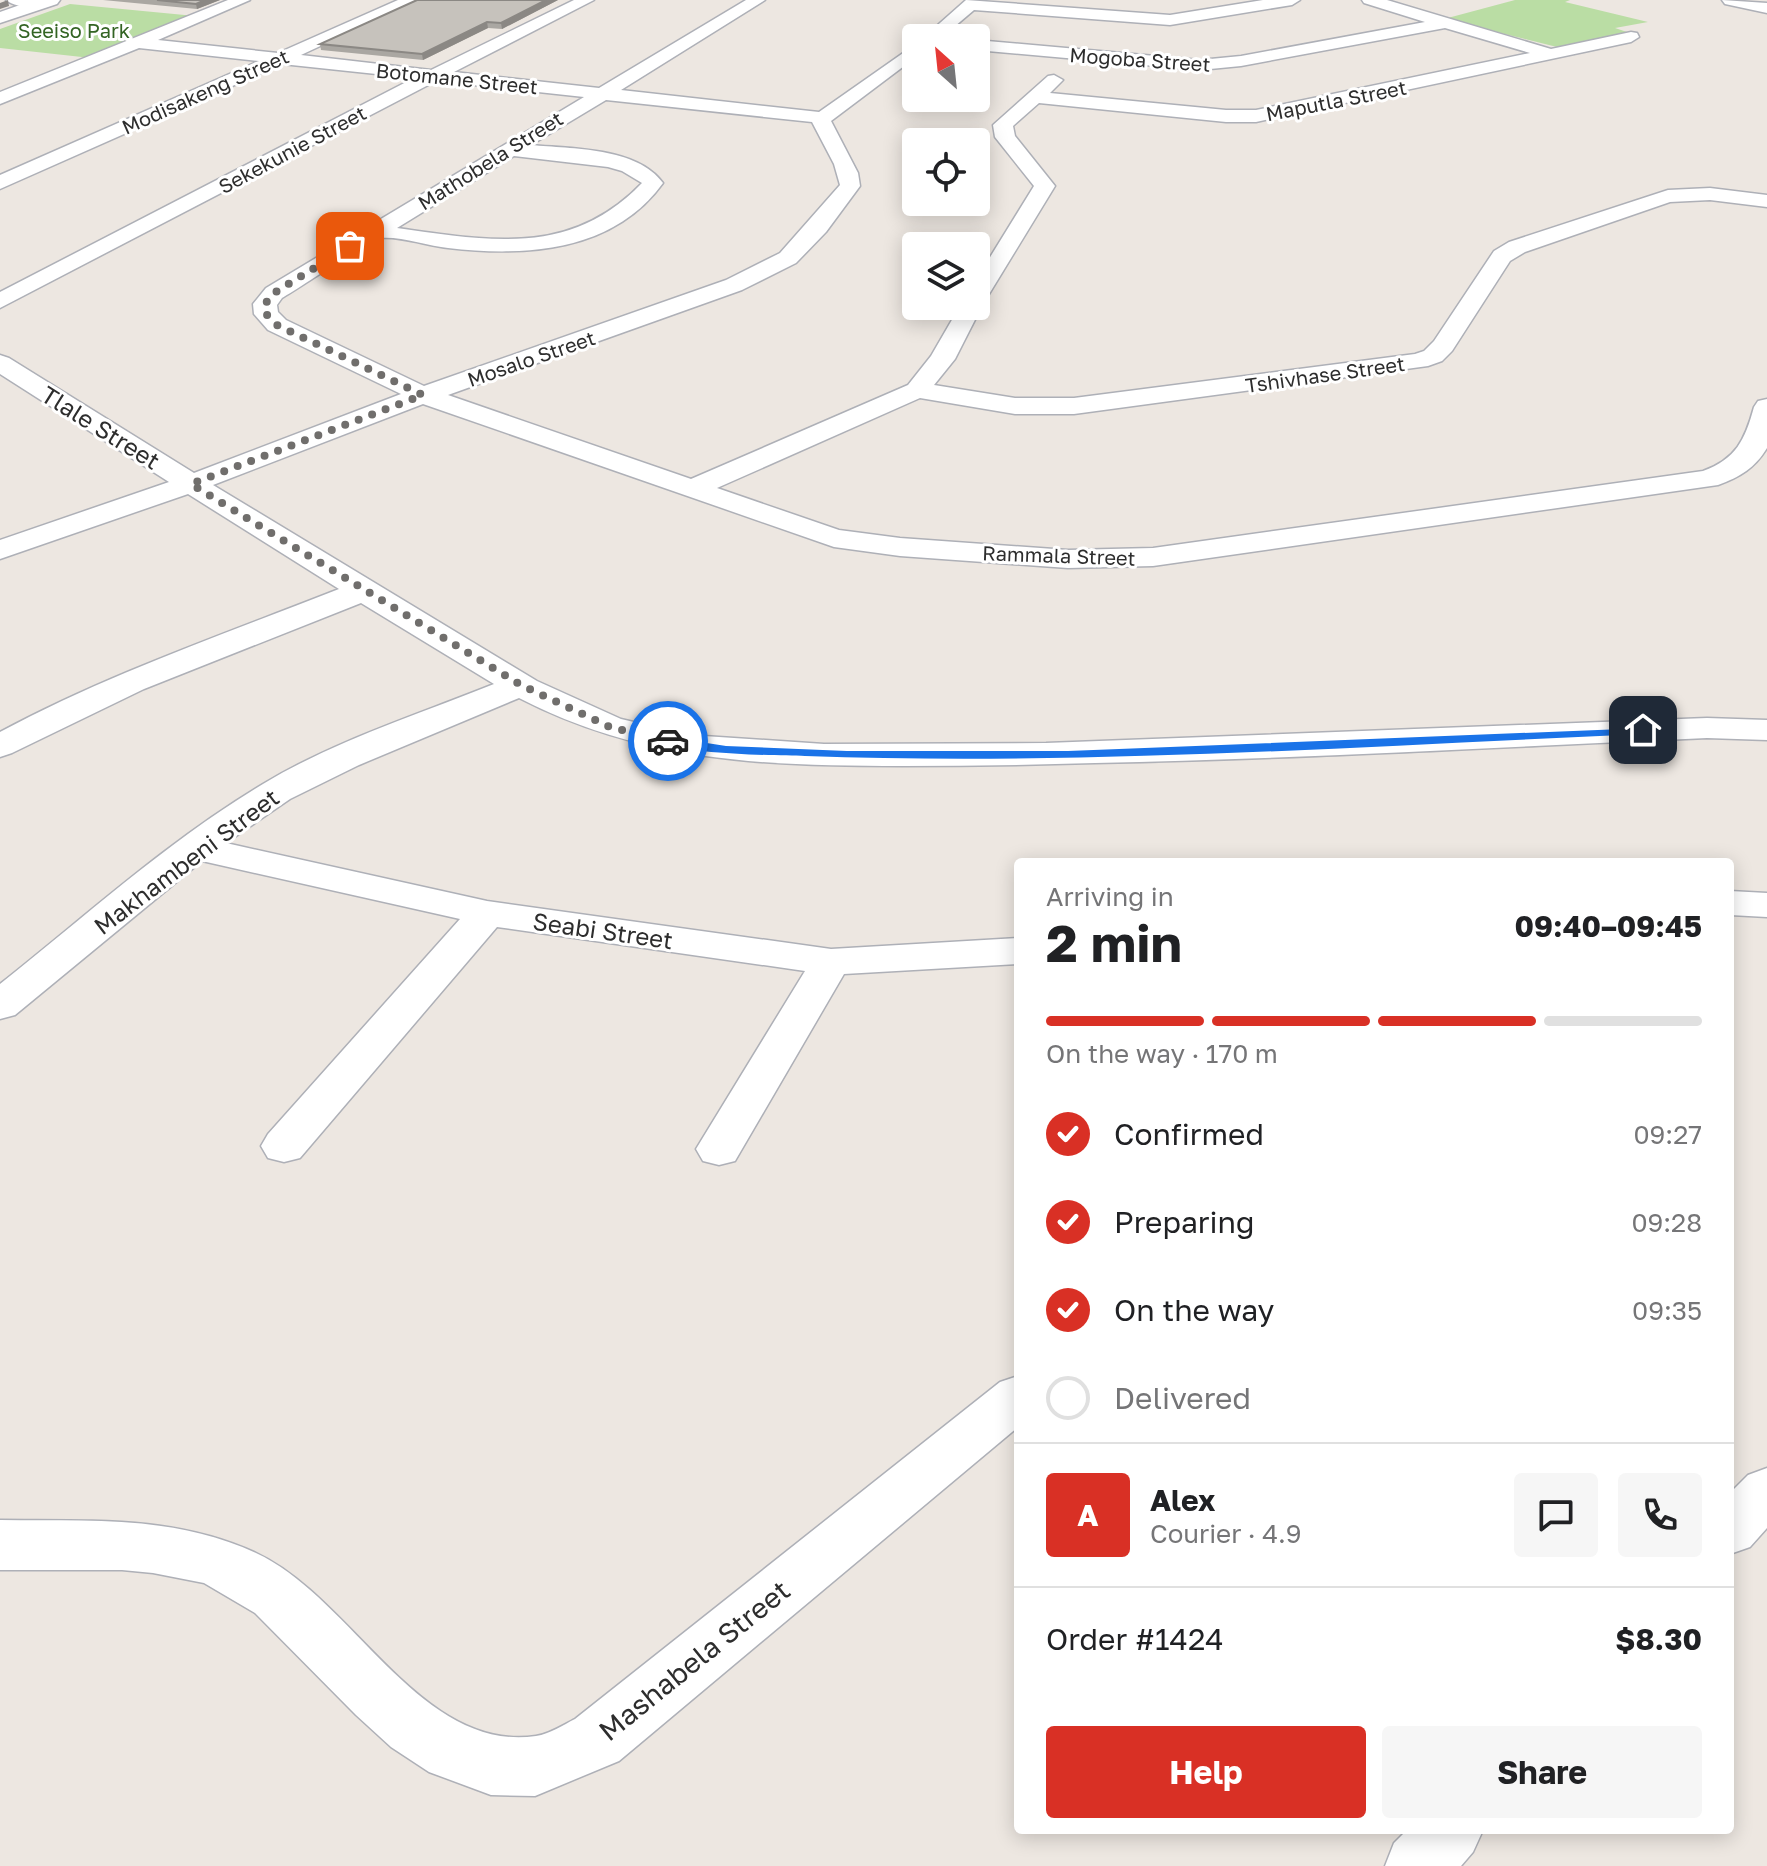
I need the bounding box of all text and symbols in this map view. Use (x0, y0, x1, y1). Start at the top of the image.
park label: Seeiso Park (18, 18, 130, 42)
north arrow (902, 24, 990, 112)
map controls (902, 24, 990, 320)
street label: Mogoba Street (1069, 42, 1211, 76)
street label: Modisakeng Street (118, 43, 292, 139)
street label: Botomane Street (375, 58, 539, 98)
street label: Maputla Street (1264, 75, 1408, 125)
street label: Sekekunie Street (214, 100, 370, 198)
street label: Mathobela Street (413, 106, 567, 214)
button: locate (902, 128, 990, 216)
pin (316, 212, 384, 280)
icon: bag (328, 224, 372, 268)
button: layers (902, 232, 990, 320)
street label: Mosalo Street (464, 325, 598, 391)
street label: Tshivhase Street (1244, 351, 1406, 397)
street label: Tlale Street (36, 379, 166, 475)
street label: Rammala Street (982, 540, 1136, 570)
pin (1609, 696, 1677, 764)
courier (628, 701, 708, 781)
icon: home (1621, 708, 1665, 752)
icon: car (646, 719, 690, 763)
street label: Makhambeni Street (88, 782, 284, 940)
text: Arriving in (1046, 881, 1174, 912)
street label: Seabi Street (531, 906, 675, 954)
text: 09:40–09:45 (1515, 908, 1702, 944)
text: 2 min (1046, 911, 1182, 973)
text: On the way · 170 m (1046, 1038, 1278, 1069)
icon: check (1046, 1112, 1090, 1156)
text: Confirmed (1114, 1116, 1264, 1152)
text: 09:27 (1633, 1119, 1702, 1150)
icon: check (1046, 1200, 1090, 1244)
text: Preparing (1114, 1204, 1255, 1240)
text: 09:28 (1631, 1207, 1702, 1238)
icon: check (1046, 1288, 1090, 1332)
text: On the way (1114, 1292, 1274, 1328)
text: 09:35 (1632, 1295, 1702, 1326)
text: Delivered (1114, 1380, 1251, 1416)
button: chat (1514, 1473, 1598, 1557)
button: phone (1618, 1473, 1702, 1557)
text: Alex (1150, 1482, 1215, 1518)
text: A (1077, 1497, 1099, 1533)
text: Courier · 4.9 (1150, 1518, 1302, 1549)
street label: Mashabela Street (592, 1573, 796, 1747)
text: Order #1424 (1046, 1621, 1224, 1657)
text: $8.30 (1615, 1621, 1702, 1657)
button: Help (1046, 1726, 1366, 1818)
button: Share (1382, 1726, 1702, 1818)

